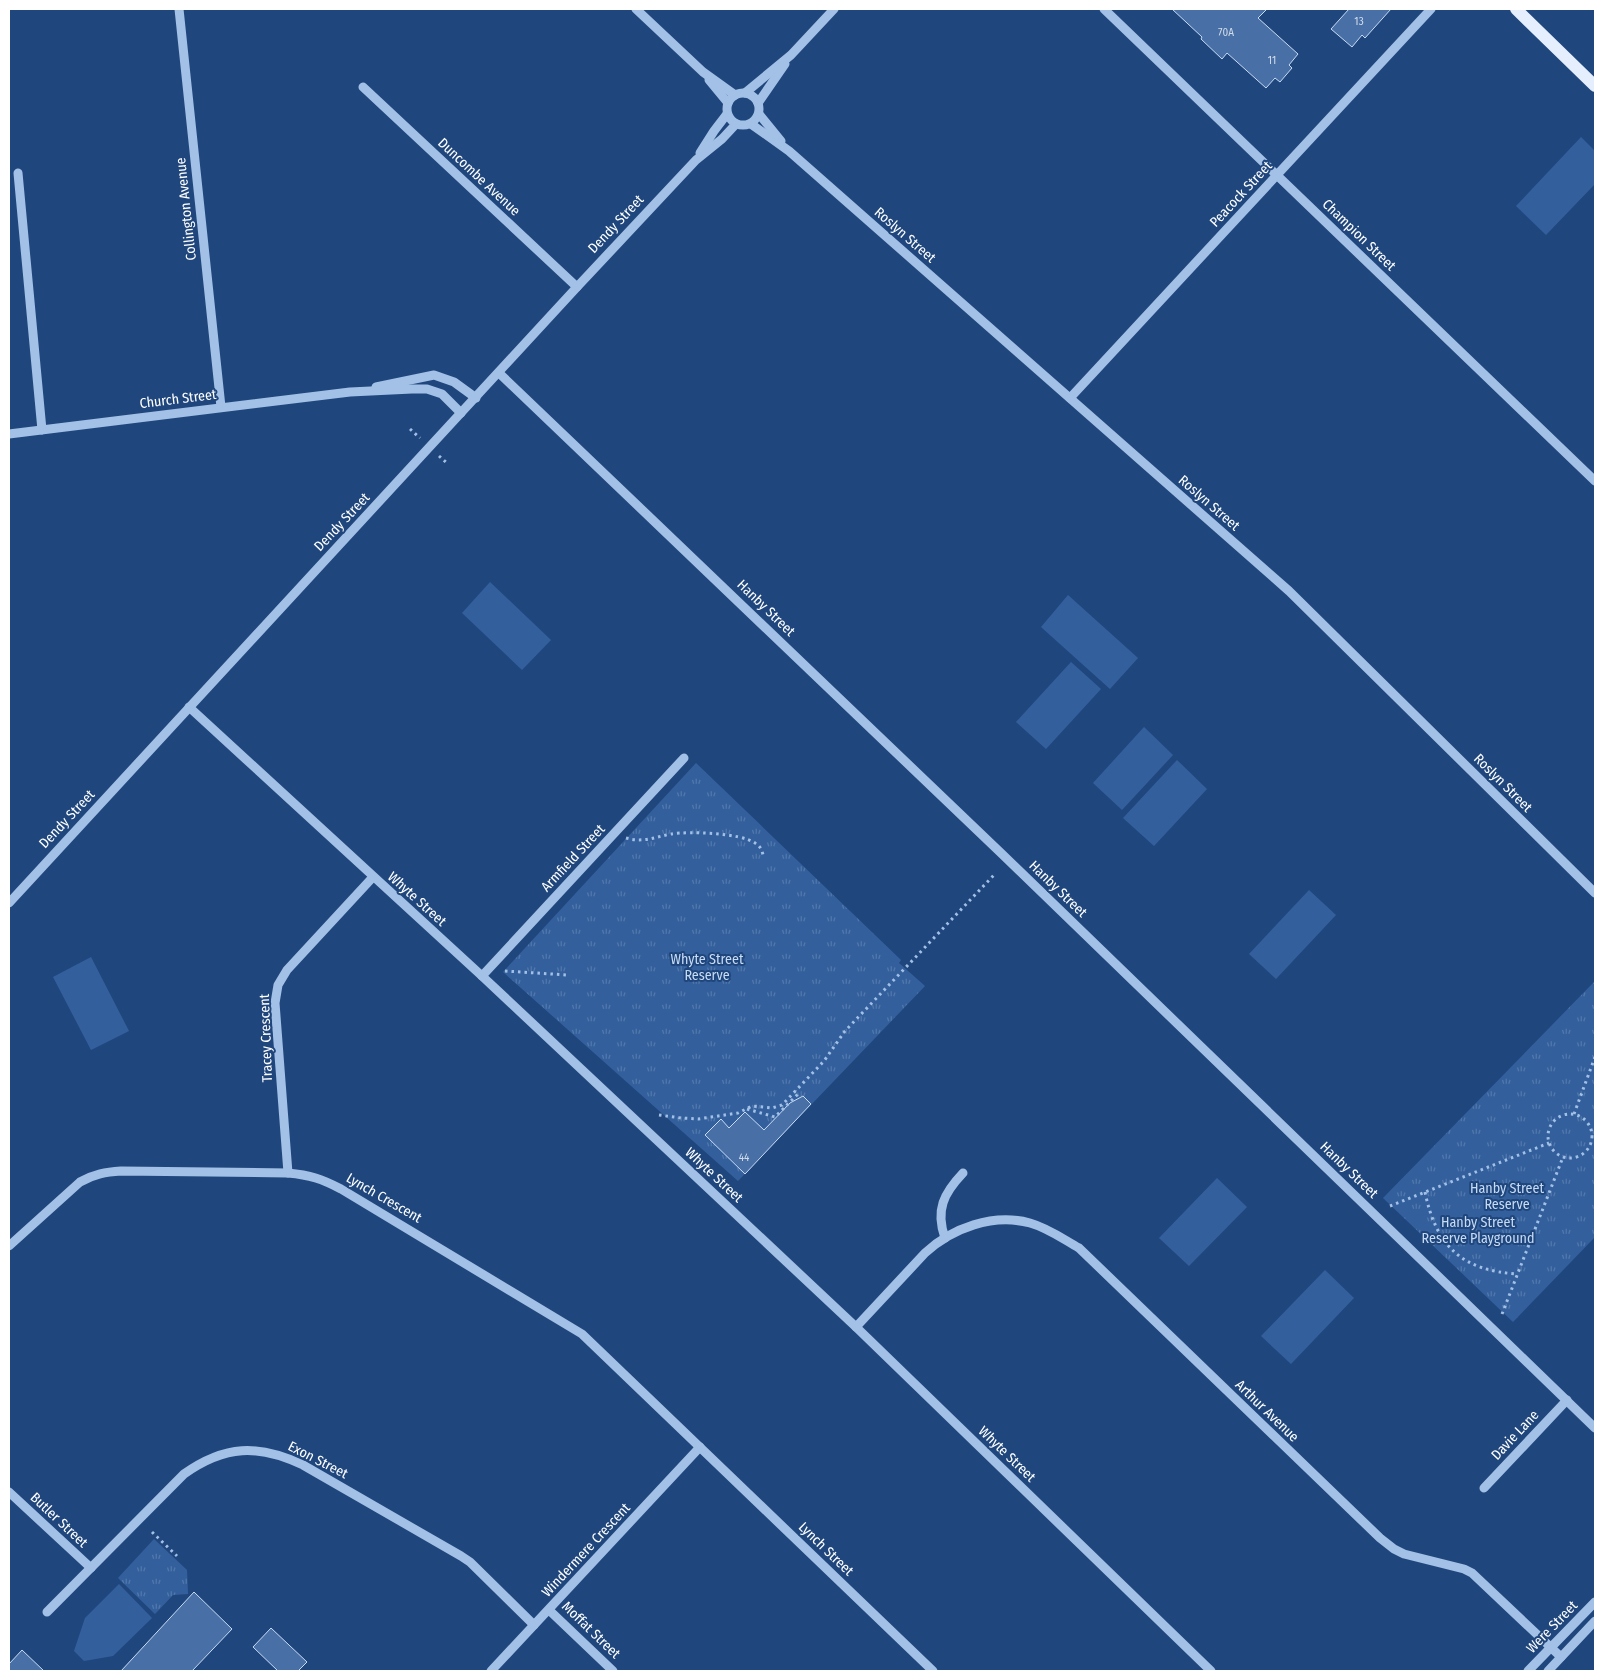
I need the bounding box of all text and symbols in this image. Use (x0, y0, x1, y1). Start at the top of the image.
house number: 13 (1354, 15, 1364, 28)
house number: 70A (1218, 26, 1234, 39)
house number: 11 (1268, 54, 1276, 67)
street label: Duncombe Avenue (434, 134, 524, 220)
street label: Collington Avenue (172, 157, 200, 261)
street label: Peacock Street (1206, 157, 1276, 230)
street label: Dendy Street (585, 191, 648, 257)
street label: Champion Street (1319, 196, 1400, 275)
street label: Roslyn Street (871, 204, 939, 267)
street label: Church Street (139, 386, 218, 412)
street label: Roslyn Street (1175, 472, 1243, 535)
street label: Dendy Street (311, 489, 374, 555)
street label: Hanby Street (733, 576, 799, 640)
street label: Roslyn Street (1470, 750, 1536, 816)
street label: Dendy Street (36, 786, 99, 852)
street label: Armfield Street (537, 820, 609, 895)
street label: Hanby Street (1025, 857, 1091, 921)
street label: Whyte Street (384, 868, 450, 930)
park label: Whyte Street Reserve (670, 951, 744, 984)
street label: Tracey Crescent (256, 993, 276, 1082)
street label: Hanby Street (1316, 1138, 1382, 1202)
street label: Whyte Street (682, 1144, 747, 1206)
house number: 44 (739, 1151, 750, 1164)
street label: Lynch Crescent (343, 1170, 425, 1227)
park label: Hanby Street Reserve (1470, 1180, 1544, 1213)
park label: Hanby Street Reserve Playground (1422, 1214, 1534, 1247)
street label: Arthur Avenue (1232, 1376, 1302, 1446)
street label: Davie Lane (1488, 1407, 1542, 1463)
street label: Whyte Street (975, 1423, 1039, 1486)
street label: Exon Street (285, 1438, 351, 1483)
street label: Butler Street (27, 1489, 92, 1551)
street label: Windermere Crescent (538, 1499, 634, 1600)
street label: Lynch Street (795, 1519, 857, 1580)
street label: Were Street (1523, 1597, 1581, 1657)
street label: Moffat Street (558, 1598, 624, 1662)

